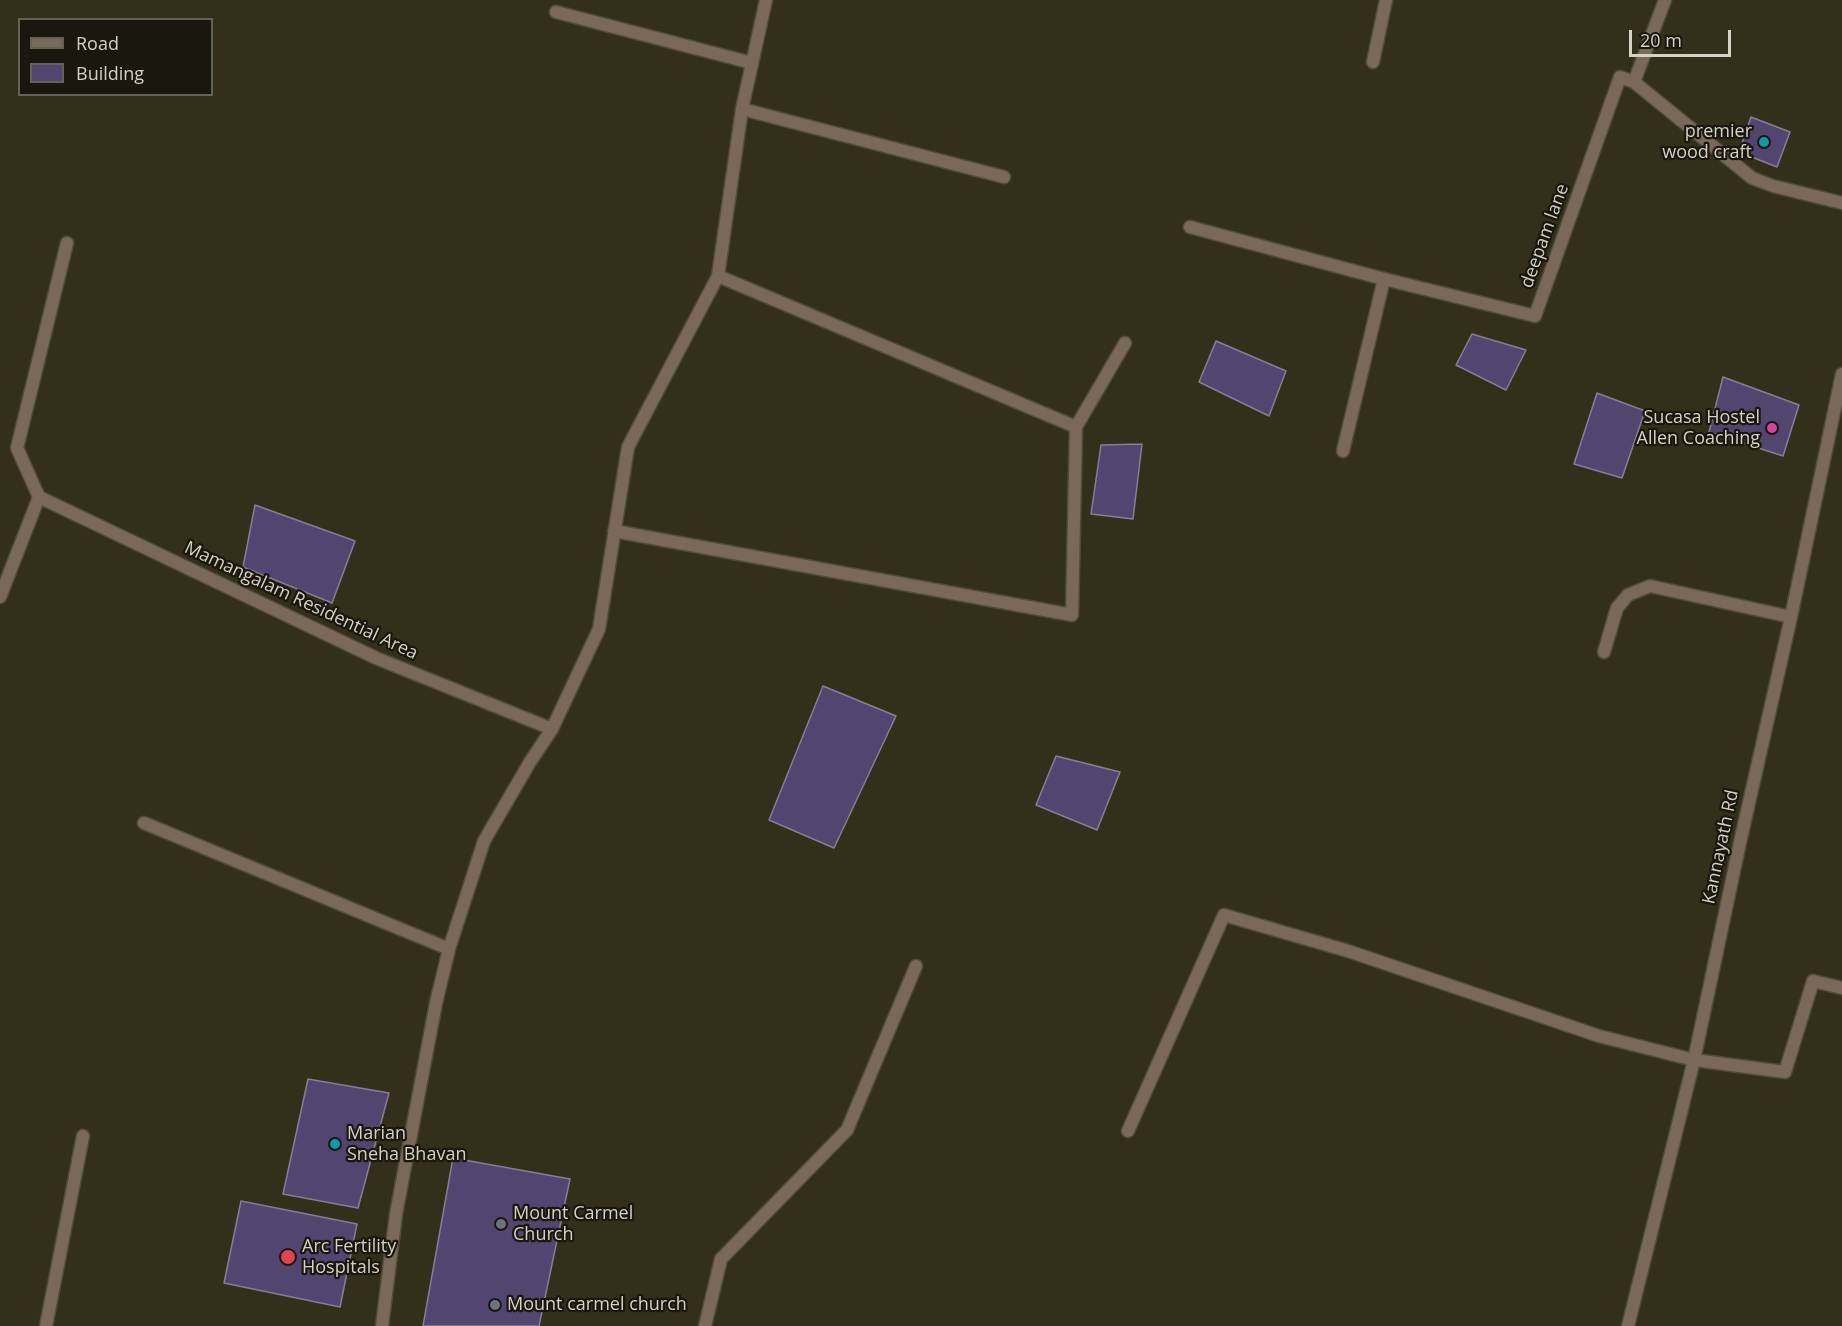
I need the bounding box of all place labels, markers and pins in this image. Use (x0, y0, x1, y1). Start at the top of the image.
place label: premier wood craft (1662, 121, 1752, 164)
marker: premier wood craft (1757, 135, 1771, 149)
place label: Sucasa Hostel Allen Coaching (1637, 407, 1760, 450)
marker: Sucasa Hostel Allen Coaching (1765, 421, 1779, 435)
place label: Marian Sneha Bhavan (347, 1123, 466, 1166)
marker: Marian Sneha Bhavan (328, 1137, 342, 1151)
place label: Mount Carmel Church (513, 1203, 633, 1246)
marker: Mount Carmel Church (494, 1217, 508, 1231)
place label: Arc Fertility Hospitals (302, 1236, 396, 1278)
marker: Arc Fertility Hospitals (279, 1248, 297, 1266)
place label: Mount carmel church (507, 1294, 687, 1316)
marker: Mount carmel church (488, 1298, 502, 1312)

